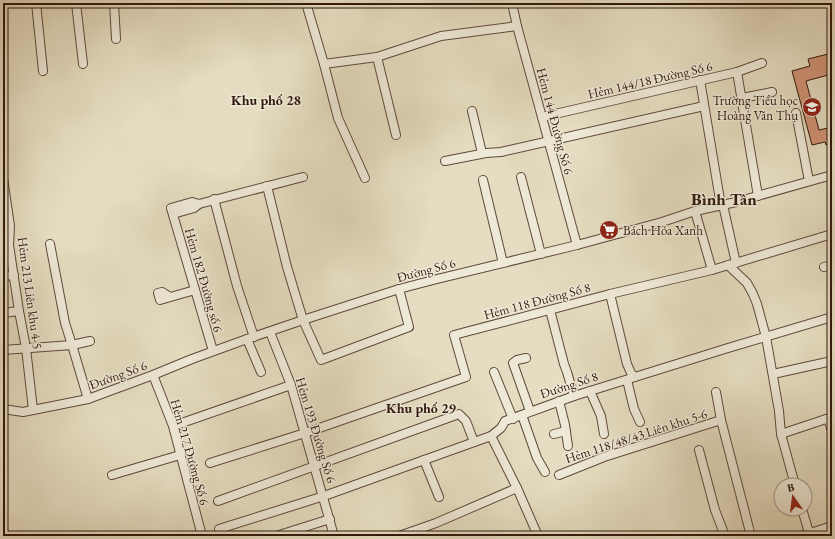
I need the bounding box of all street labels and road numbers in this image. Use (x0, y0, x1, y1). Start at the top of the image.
street label: Hẻm 144/18 Đường Số 6 (586, 57, 714, 103)
street label: Hẻm 144 Đường Số 6 (533, 66, 577, 176)
street label: Hẻm 182 Đường số 6 (181, 226, 227, 334)
street label: Hẻm 213 Liên khu 4-5 (14, 236, 46, 350)
street label: Đường Số 6 (395, 254, 457, 286)
street label: Hẻm 118 Đường Số 8 (482, 279, 592, 323)
street label: Đường Số 6 (87, 357, 149, 393)
street label: Đường Số 8 (538, 368, 600, 402)
street label: Hẻm 193 Đường Số 6 (292, 375, 340, 485)
street label: Hẻm 217 Đường Số 6 (167, 397, 213, 507)
street label: Hẻm 118/48/43 Liên khu 5-6 (563, 405, 709, 467)

